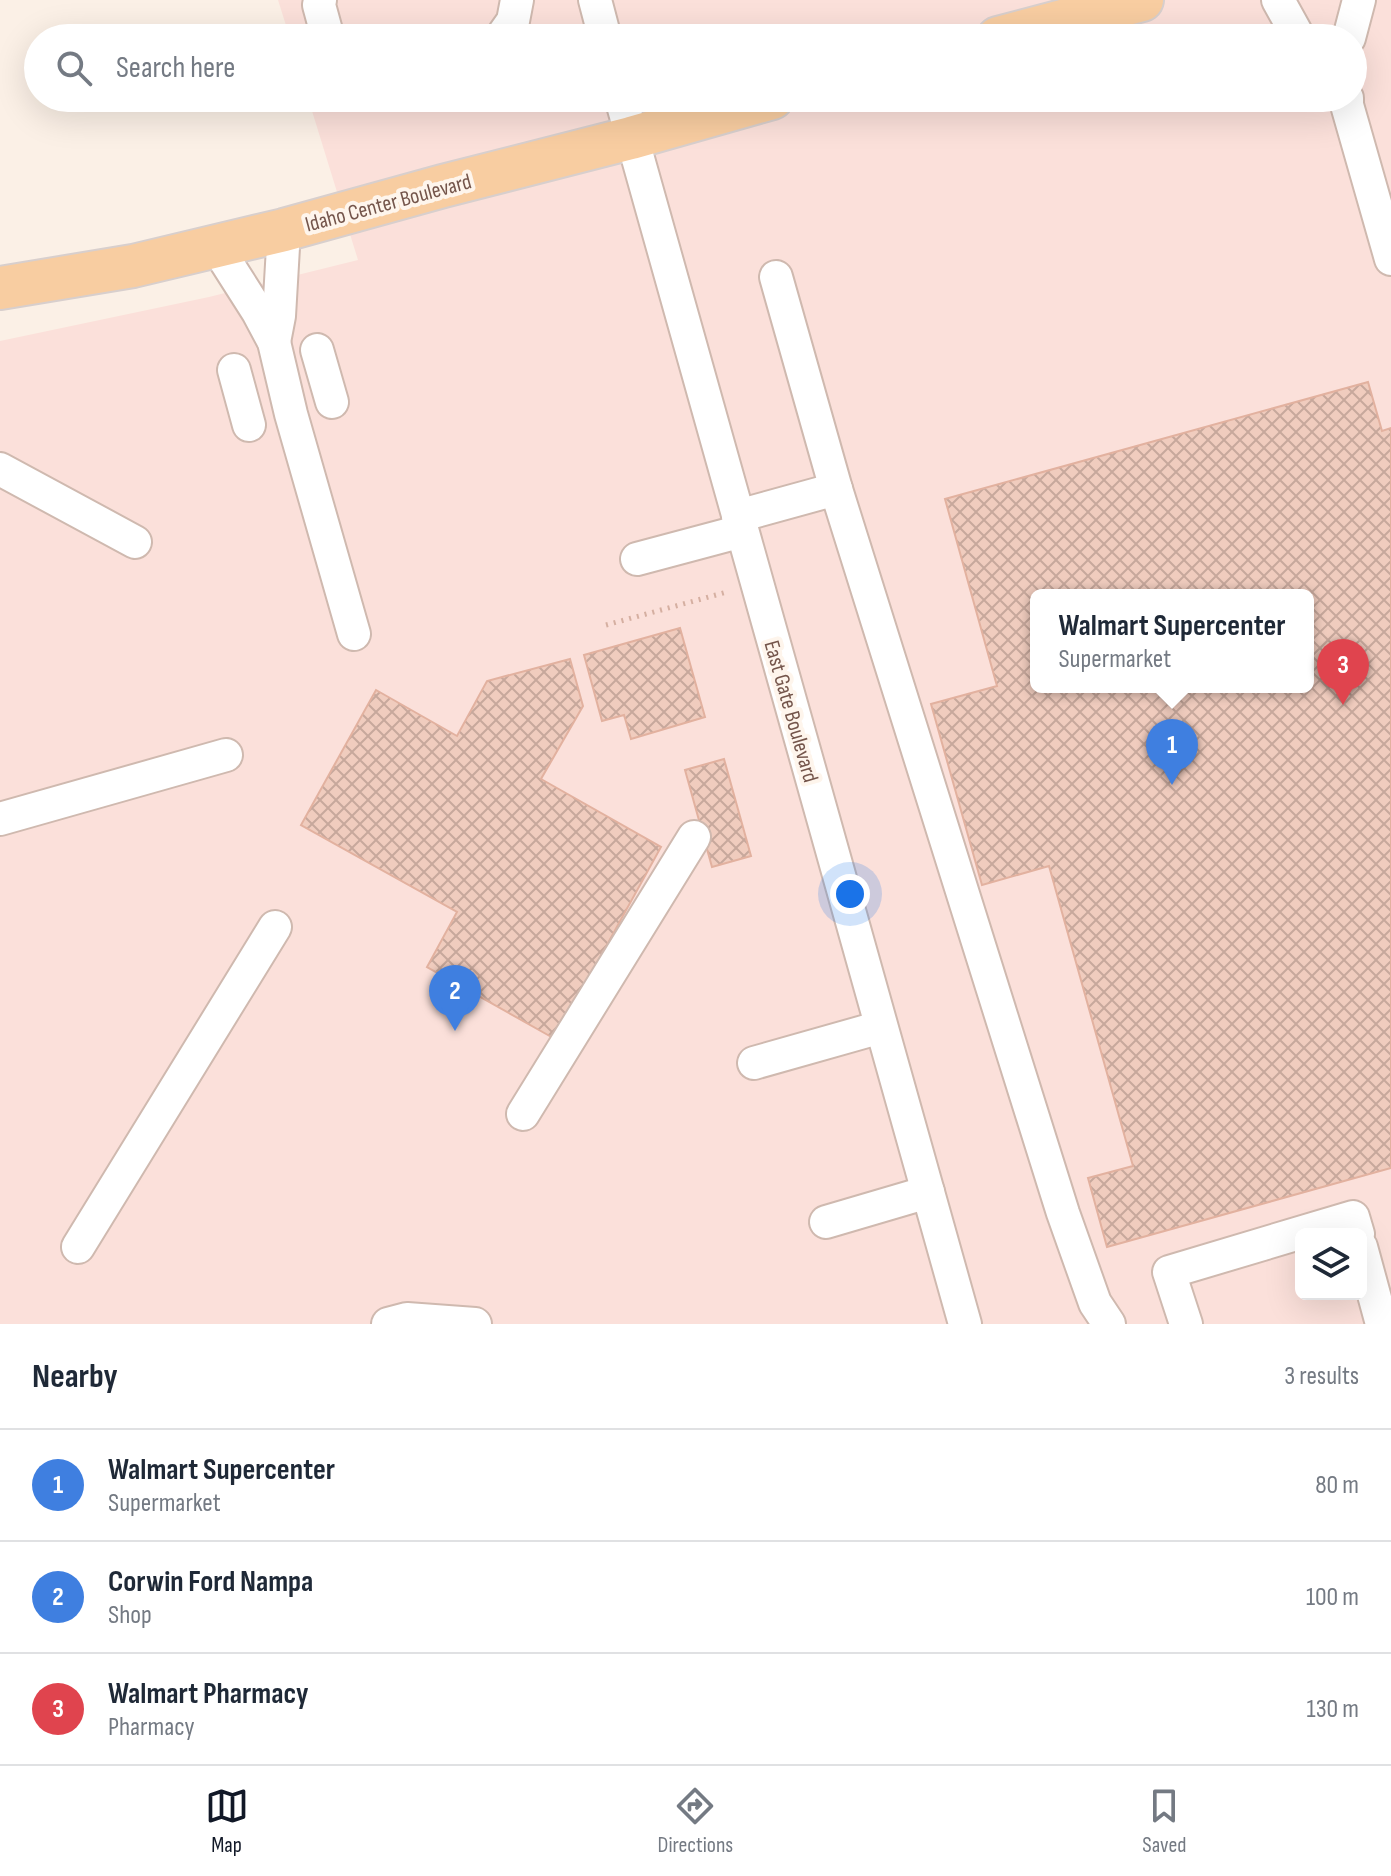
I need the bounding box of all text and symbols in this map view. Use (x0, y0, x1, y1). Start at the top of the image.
search box (24, 24, 1367, 112)
icon: search (52, 46, 96, 90)
text: Search here (116, 50, 235, 86)
street label: Idaho Center Boulevard (302, 168, 474, 239)
popup (1030, 589, 1314, 693)
text: Walmart Supercenter (1058, 608, 1286, 644)
street label: East Gate Boulevard (757, 637, 824, 785)
pin: 3 (1317, 639, 1369, 705)
text: Supermarket (1058, 644, 1171, 675)
pin: 1 (1146, 719, 1198, 785)
your location (830, 874, 870, 914)
pin: 2 (429, 965, 481, 1031)
map controls (1295, 1228, 1367, 1300)
button: layers (1295, 1228, 1367, 1300)
text: Nearby (32, 1356, 118, 1397)
text: 3 results (1284, 1361, 1359, 1392)
text: Walmart Supercenter (108, 1452, 335, 1488)
text: 1 (53, 1470, 63, 1501)
text: 80 m (1315, 1470, 1359, 1501)
text: Supermarket (108, 1488, 221, 1519)
text: Corwin Ford Nampa (108, 1564, 313, 1600)
text: 2 (52, 1582, 64, 1613)
text: 100 m (1306, 1582, 1359, 1613)
text: Shop (108, 1600, 152, 1631)
text: Walmart Pharmacy (108, 1676, 309, 1712)
text: 3 (52, 1694, 64, 1725)
text: 130 m (1307, 1694, 1359, 1725)
text: Pharmacy (108, 1712, 195, 1743)
tab: Map (205, 1784, 249, 1859)
tab: Directions (658, 1784, 733, 1859)
tab: Saved (1142, 1784, 1186, 1859)

